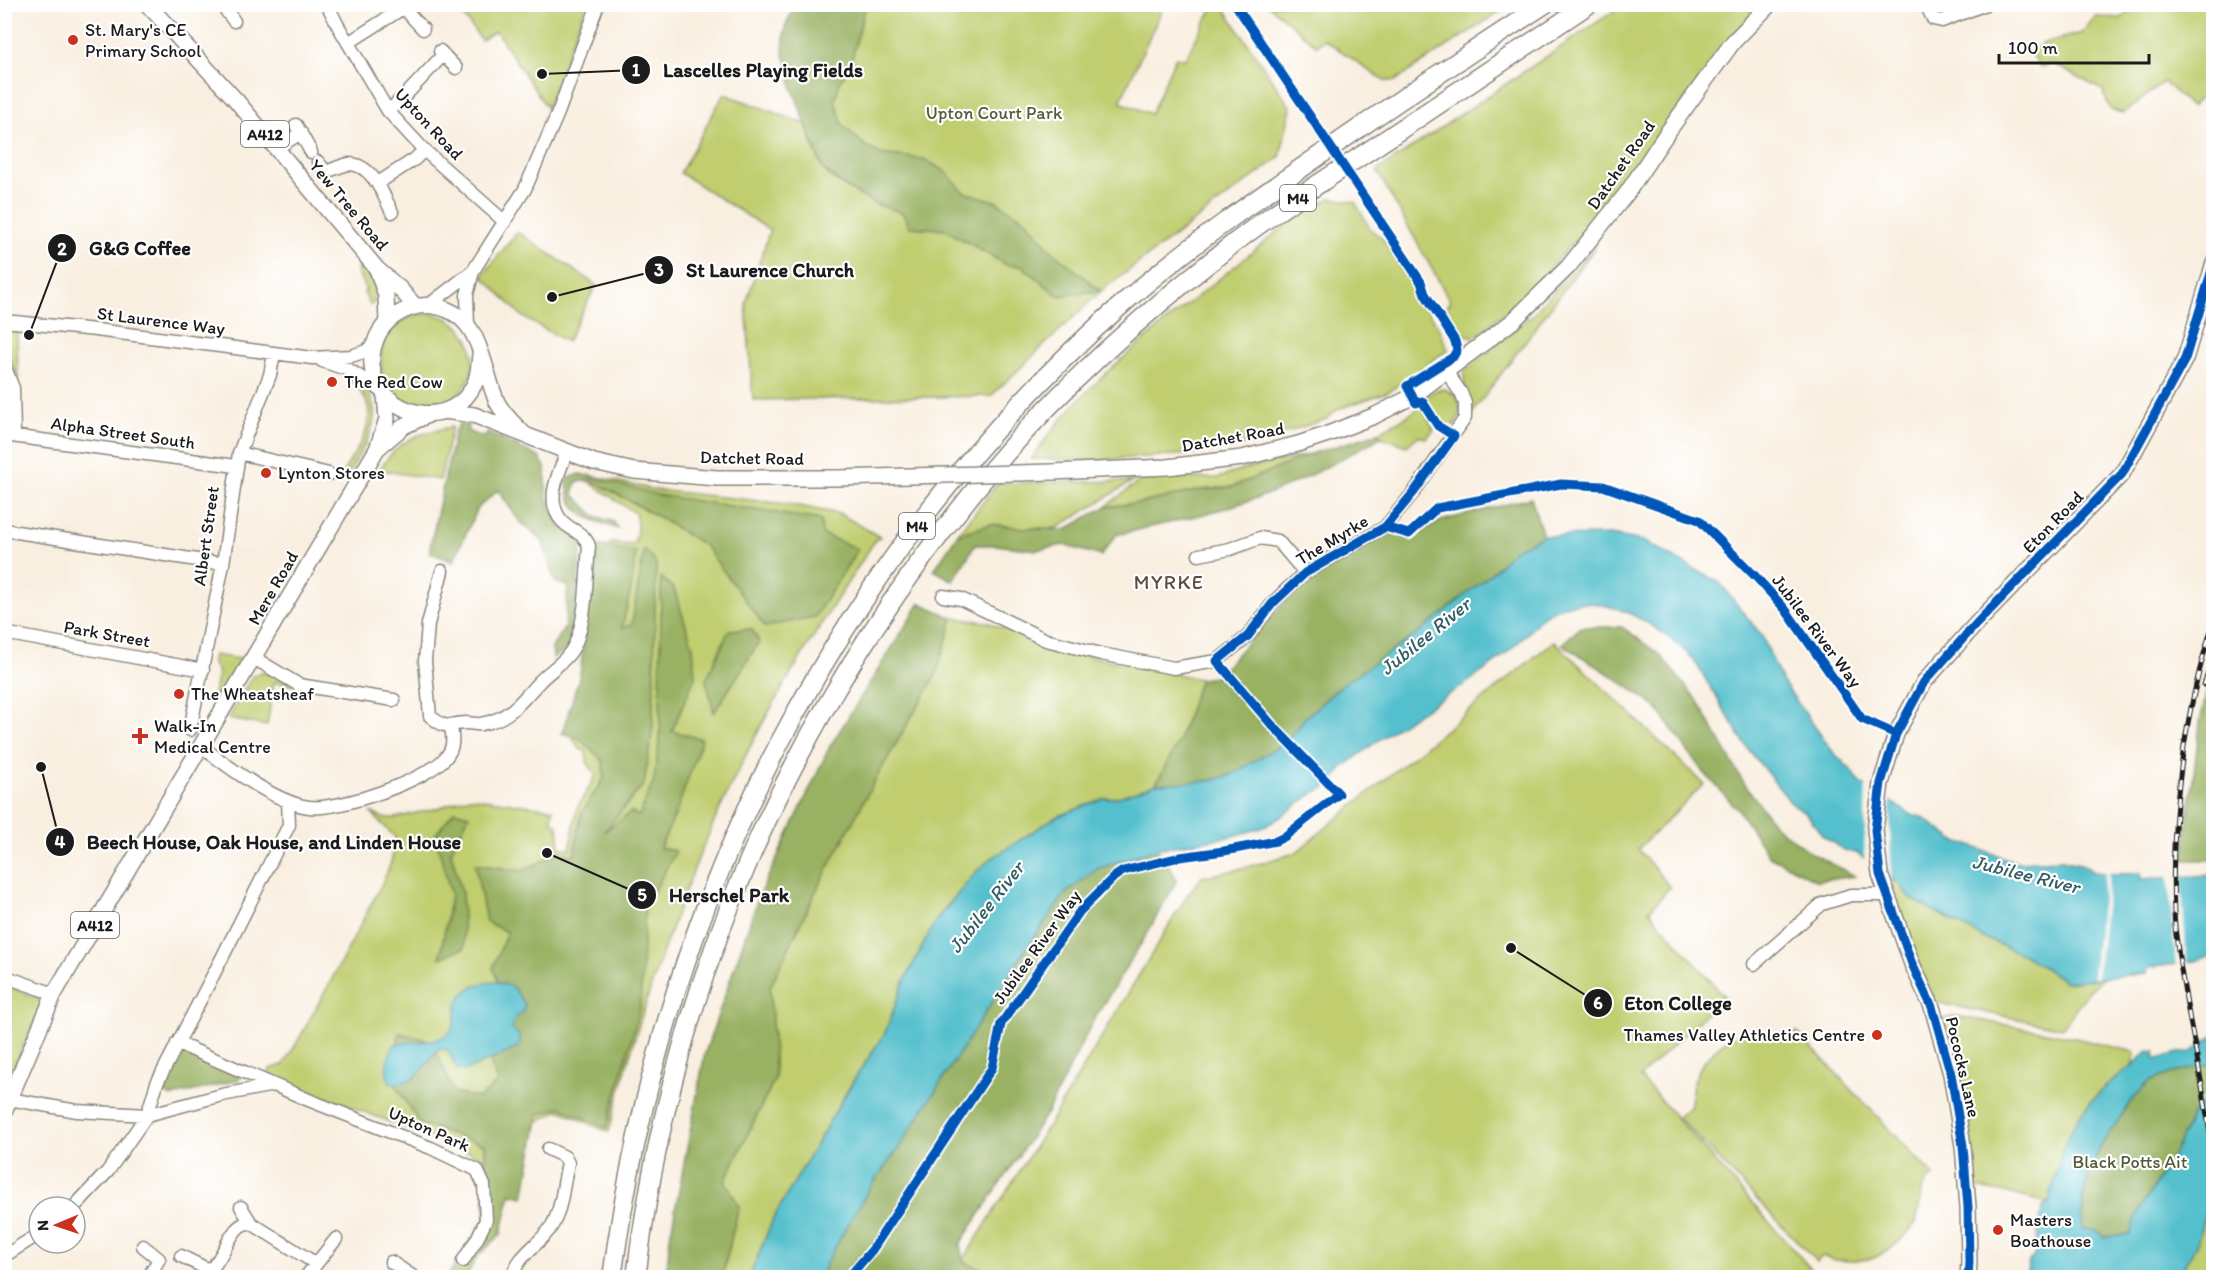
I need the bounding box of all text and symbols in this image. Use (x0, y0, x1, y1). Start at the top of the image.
place label: St. Mary's CE Primary School (85, 19, 201, 62)
scale bar (1999, 27, 2149, 65)
marker: St. Mary's CE Primary School (66, 33, 80, 47)
text: 100 m (2008, 37, 2058, 59)
callout: Lascelles Playing Fields (621, 51, 876, 89)
text: Lascelles Playing Fields (663, 58, 863, 83)
text: 1 (632, 59, 641, 81)
street label: Upton Road (390, 83, 468, 165)
park label: Upton Court Park (926, 102, 1063, 124)
street label: Datchet Road (1582, 116, 1660, 214)
road number: A412 (241, 121, 289, 147)
street label: Yew Tree Road (304, 155, 394, 255)
road number: M4 (1280, 185, 1316, 211)
callout: G&G Coffee (47, 229, 203, 267)
text: G&G Coffee (89, 236, 191, 260)
text: 2 (57, 238, 67, 260)
callout: St Laurence Church (644, 251, 867, 289)
text: St Laurence Church (686, 258, 855, 282)
text: 3 (654, 259, 664, 281)
street label: St Laurence Way (96, 302, 227, 340)
place label: The Red Cow (344, 371, 443, 393)
marker: The Red Cow (325, 375, 339, 389)
street label: Alpha Street South (50, 412, 196, 454)
street label: Datchet Road (1180, 417, 1287, 457)
street label: Datchet Road (700, 446, 805, 470)
place label: Lynton Stores (278, 462, 385, 484)
marker: Lynton Stores (259, 466, 273, 480)
street label: Albert Street (188, 485, 224, 587)
street label: Eton Road (2018, 486, 2088, 558)
street label: The Myrke (1292, 510, 1372, 570)
road number: M4 (899, 513, 935, 539)
street label: Mere Road (243, 547, 303, 629)
district label: MYRKE (1134, 570, 1204, 594)
street label: Jubilee River Way (1767, 570, 1867, 692)
water label: Jubilee River (1375, 591, 1477, 680)
street label: Park Street (62, 616, 152, 652)
place label: The Wheatsheaf (191, 683, 314, 705)
marker: The Wheatsheaf (172, 687, 186, 701)
place label: Walk-In Medical Centre (154, 715, 271, 758)
marker: Walk-In Medical Centre (131, 727, 149, 745)
callout: Beech House, Oak House, and Linden House (45, 823, 473, 861)
text: Beech House, Oak House, and Linden House (87, 830, 462, 854)
text: 4 (55, 831, 66, 853)
water label: Jubilee River (1970, 849, 2084, 899)
water label: Jubilee River (943, 855, 1030, 958)
callout: Herschel Park (627, 876, 800, 914)
text: Herschel Park (669, 883, 790, 907)
text: 5 (637, 884, 647, 906)
street label: Jubilee River Way (988, 885, 1086, 1008)
road number: A412 (71, 912, 119, 938)
callout: Eton College (1583, 984, 1744, 1022)
text: Eton College (1624, 991, 1732, 1016)
text: 6 (1593, 992, 1603, 1014)
street label: Pococks Lane (1941, 1014, 1985, 1120)
place label: Thames Valley Athletics Centre (1624, 1024, 1865, 1046)
marker: Thames Valley Athletics Centre (1870, 1028, 1884, 1042)
street label: Upton Park (385, 1101, 473, 1157)
park label: Black Potts Ait (2073, 1151, 2188, 1173)
north arrow (27, 1195, 87, 1255)
place label: Masters Boathouse (2010, 1209, 2091, 1252)
text: N (33, 1220, 52, 1231)
marker: Masters Boathouse (1991, 1223, 2005, 1237)

